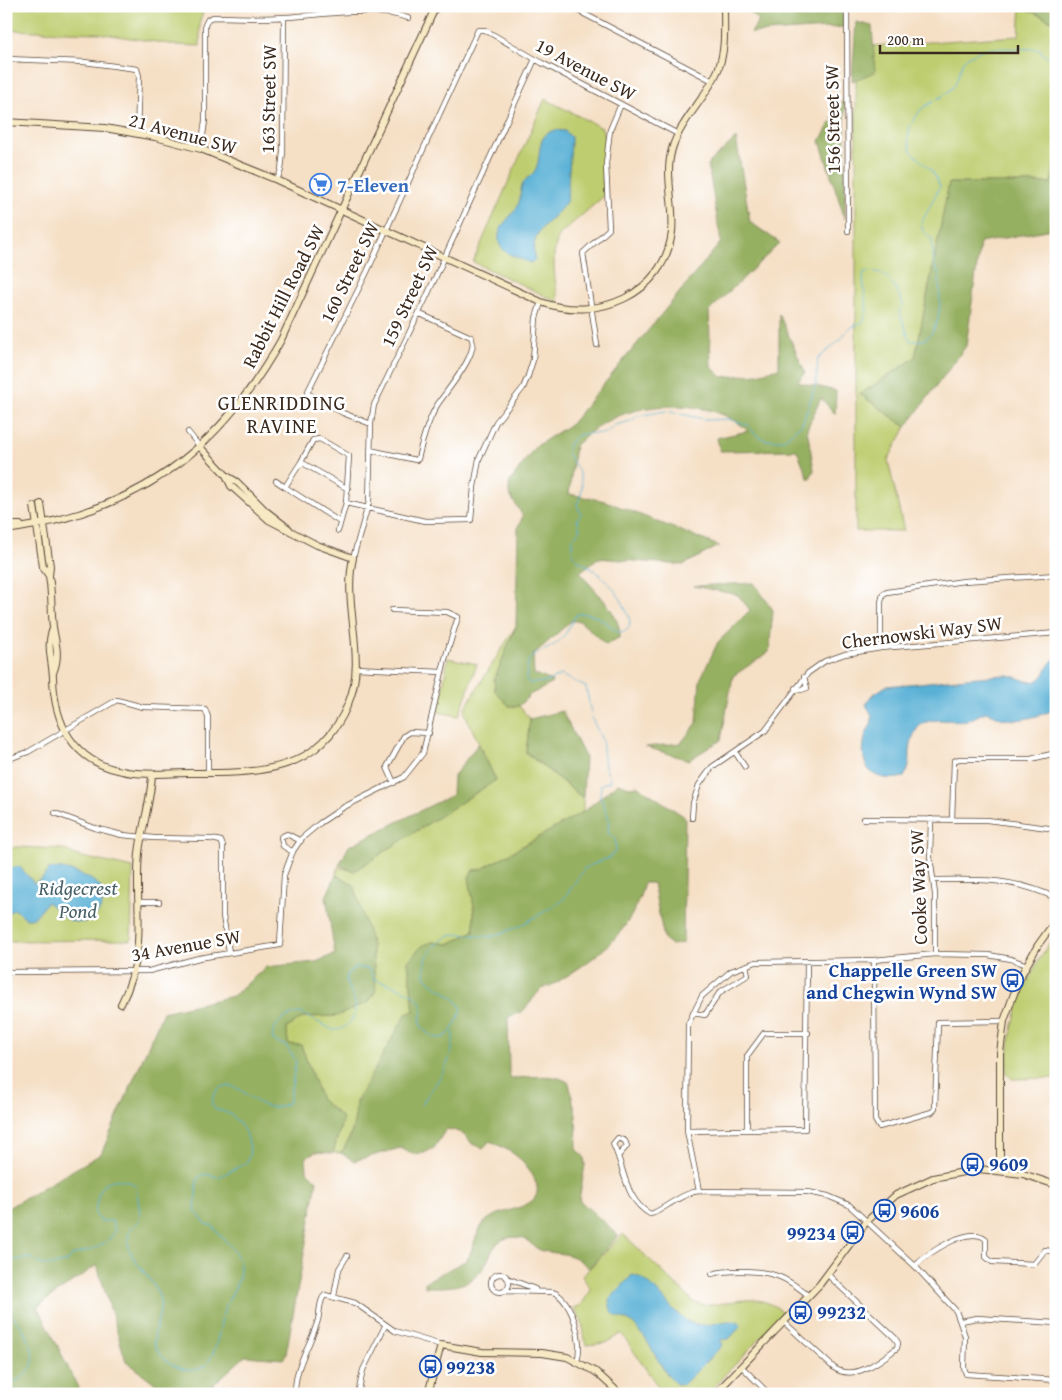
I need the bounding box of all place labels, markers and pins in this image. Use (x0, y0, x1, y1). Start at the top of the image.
place label: 7-Eleven (337, 171, 410, 199)
supermarket icon: 7-Eleven (309, 173, 333, 197)
place label: Chappelle Green SW and Chegwin Wynd SW (806, 956, 998, 1006)
bus stop icon: Chappelle Green SW and Chegwin Wynd SW (1001, 969, 1025, 993)
place label: 9609 (989, 1150, 1029, 1178)
bus stop icon: 9609 (961, 1152, 985, 1176)
place label: 9606 (900, 1197, 940, 1225)
bus stop icon: 9606 (872, 1199, 896, 1223)
place label: 99234 (787, 1219, 836, 1247)
bus stop icon: 99234 (840, 1221, 864, 1245)
place label: 99232 (817, 1298, 866, 1326)
bus stop icon: 99232 (789, 1300, 813, 1324)
place label: 99238 (446, 1353, 495, 1381)
bus stop icon: 99238 (418, 1355, 442, 1379)

